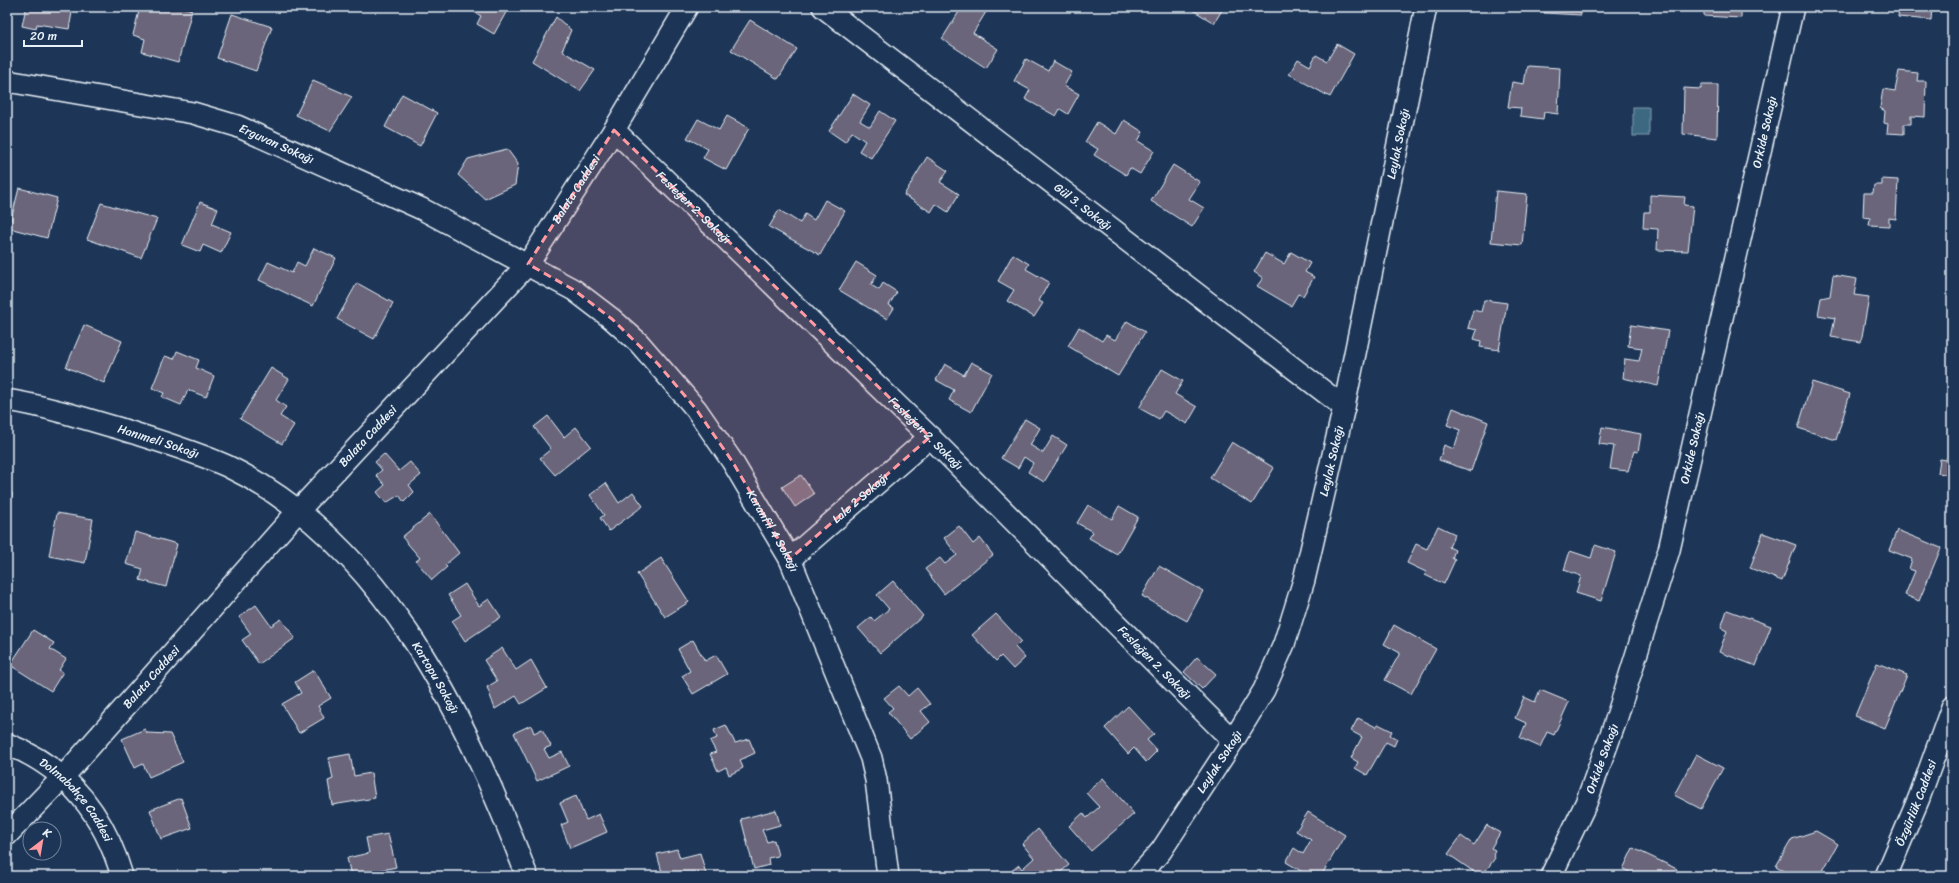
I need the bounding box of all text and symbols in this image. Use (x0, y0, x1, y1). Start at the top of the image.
scale bar (24, 22, 82, 48)
text: 20 m (30, 25, 57, 47)
street label: Orkide Sokağı (1746, 94, 1783, 170)
street label: Leylak Sokağı (1380, 106, 1416, 181)
street label: Erguvan Sokağı (235, 117, 318, 170)
street label: Balata Caddesi (546, 150, 607, 228)
street label: Fesleğen 2. Sokağı (651, 165, 737, 250)
street label: Gül 3. Sokağı (1049, 177, 1117, 237)
street label: Fesleğen 2. Sokağı (883, 391, 969, 476)
street label: Balata Caddesi (333, 399, 403, 472)
street label: Orkide Sokağı (1673, 410, 1711, 486)
street label: Hanımeli Sokağı (115, 418, 202, 465)
street label: Leylak Sokağı (1313, 423, 1350, 498)
street label: Lale 2 Sokağı (827, 467, 894, 529)
street label: Karanfil 4 Sokağı (740, 485, 805, 575)
street label: Fesleğen 2. Sokağı (1112, 620, 1197, 705)
street label: Kartopu Sokağı (406, 637, 465, 718)
street label: Balata Caddesi (117, 640, 186, 714)
street label: Orkide Sokağı (1579, 721, 1625, 797)
street label: Leylak Sokağı (1190, 726, 1248, 798)
street label: Dolmabahçe Caddesi (35, 752, 119, 846)
street label: Özgürlük Caddesi (1889, 756, 1943, 850)
north arrow (22, 821, 62, 861)
text: K (38, 822, 56, 843)

